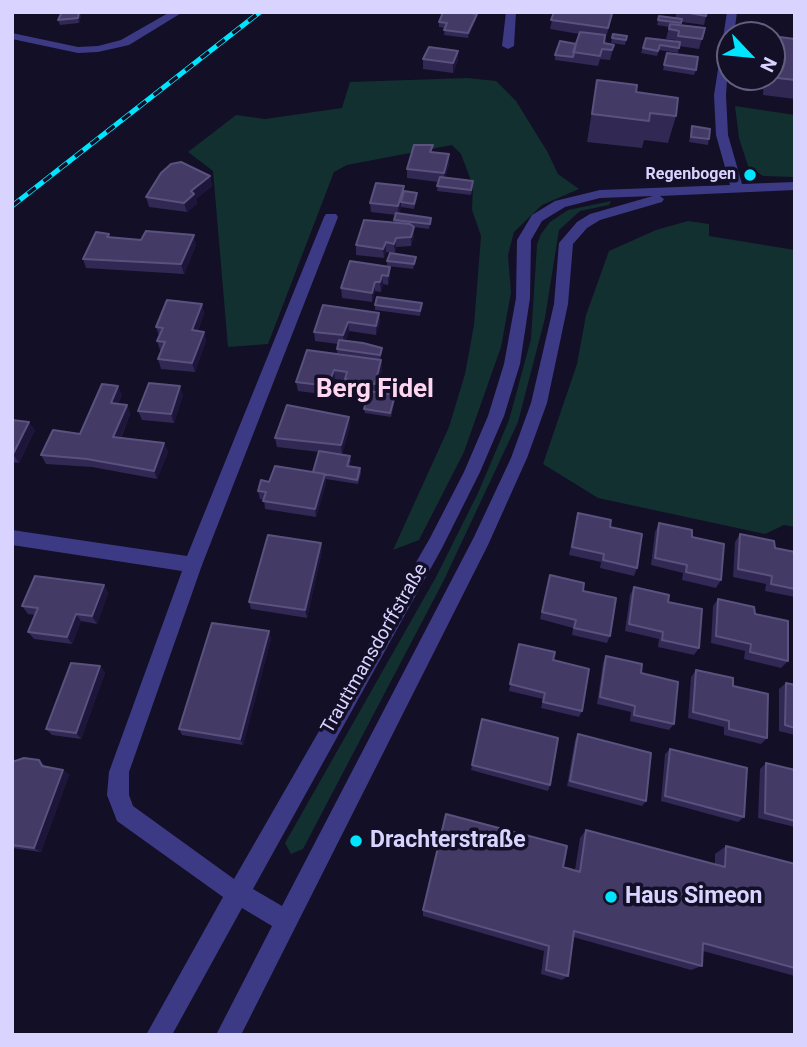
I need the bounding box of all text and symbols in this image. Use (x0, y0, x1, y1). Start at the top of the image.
north arrow (716, 21, 786, 91)
text: N (755, 53, 782, 76)
place label: Regenbogen (646, 165, 736, 185)
marker: Regenbogen (742, 167, 758, 183)
district label: Berg Fidel (316, 374, 434, 406)
street label: Trauttmansdorffstraße (317, 560, 433, 738)
place label: Drachterstraße (370, 827, 526, 855)
marker: Drachterstraße (348, 833, 364, 849)
place label: Haus Simeon (625, 883, 762, 911)
marker: Haus Simeon (603, 889, 619, 905)

